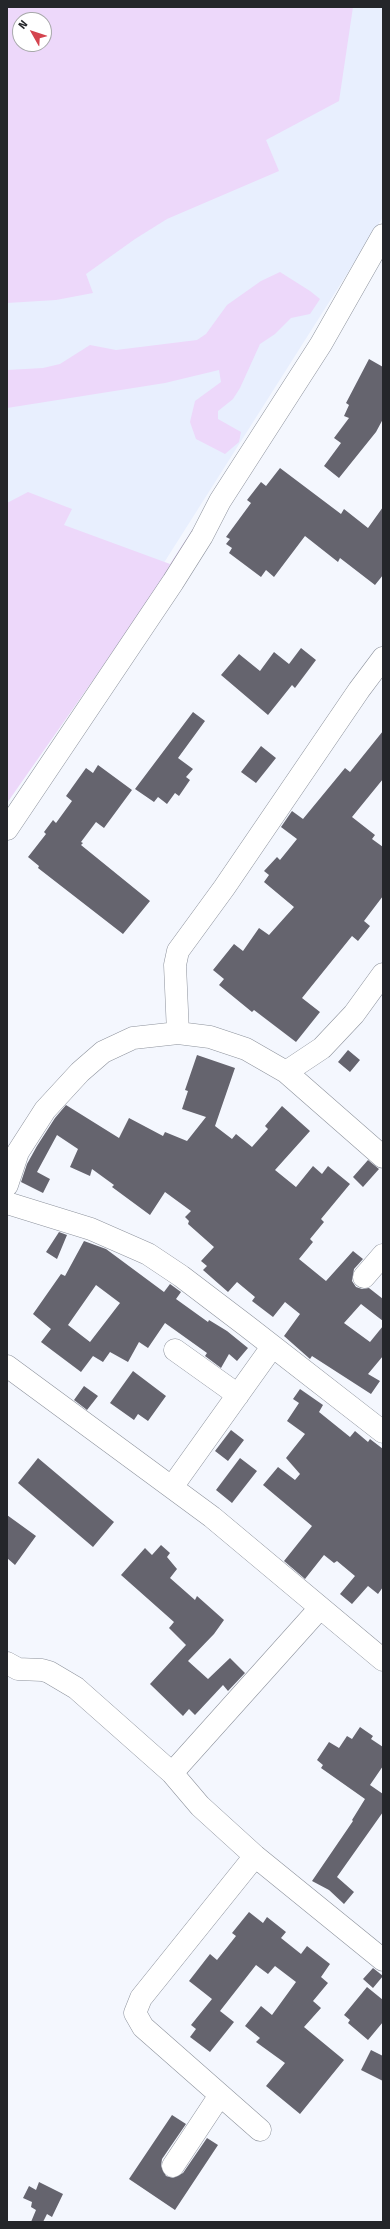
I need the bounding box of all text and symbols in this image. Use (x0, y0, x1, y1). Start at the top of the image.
north arrow (12, 12, 52, 52)
text: N (16, 18, 30, 32)

